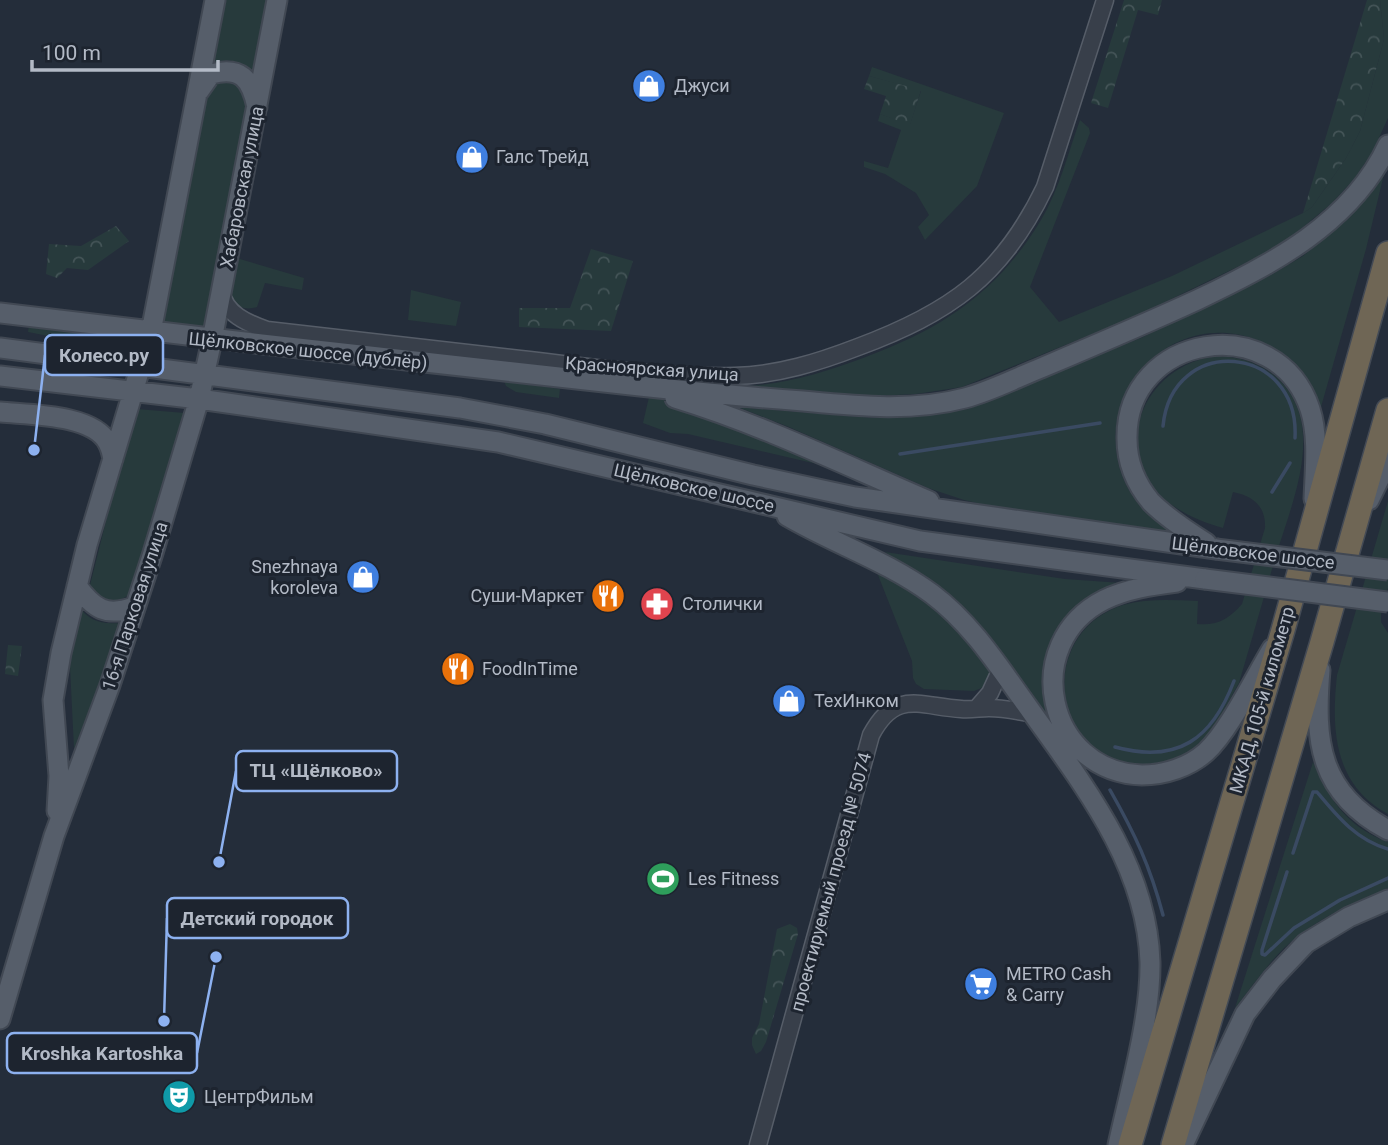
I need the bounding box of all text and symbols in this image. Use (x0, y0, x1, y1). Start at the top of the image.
scale bar (32, 28, 217, 72)
text: 100 m (42, 41, 101, 65)
shop icon: Джуси (630, 67, 668, 105)
place label: Джуси (674, 75, 730, 96)
street label: Хабаровская улица (216, 104, 267, 270)
shop icon: Галс Трейд (453, 138, 491, 176)
place label: Галс Трейд (496, 146, 589, 167)
street label: Щёлковское шоссе (дублёр) (187, 328, 429, 374)
callout: Колесо.ру (45, 335, 163, 375)
text: Колесо.ру (59, 344, 149, 367)
street label: Красноярская улица (565, 352, 740, 385)
street label: Щёлковское шоссе (612, 459, 776, 516)
street label: 16-я Парковая улица (97, 519, 172, 693)
street label: Щёлковское шоссе (1170, 532, 1336, 573)
place label: Snezhnaya koroleva (251, 556, 338, 598)
shop icon: Snezhnaya koroleva (344, 558, 382, 596)
restaurant icon: Суши-Маркет (589, 577, 627, 615)
place label: Суши-Маркет (471, 585, 584, 606)
pharmacy icon: Столички (638, 585, 676, 623)
place label: Столички (682, 593, 763, 614)
street label: МКАД, 105-й километр (1225, 604, 1298, 796)
restaurant icon: FoodInTime (439, 650, 477, 688)
place label: FoodInTime (482, 658, 578, 679)
shop icon: ТехИнком (770, 682, 808, 720)
place label: ТехИнком (814, 690, 899, 711)
street label: проектируемый проезд № 5074 (786, 750, 875, 1014)
callout: ТЦ «Щёлково» (236, 751, 397, 791)
text: ТЦ «Щёлково» (250, 759, 382, 782)
sports icon: Les Fitness (644, 860, 682, 898)
place label: Les Fitness (688, 868, 779, 889)
callout: Детский городок (167, 898, 348, 938)
text: Детский городок (181, 907, 334, 930)
place label: METRO Cash & Carry (1006, 963, 1112, 1005)
supermarket icon: METRO Cash & Carry (962, 965, 1000, 1003)
callout: Kroshka Kartoshka (7, 1033, 197, 1073)
text: Kroshka Kartoshka (21, 1042, 183, 1065)
theatre icon: ЦентрФильм (160, 1078, 198, 1116)
place label: ЦентрФильм (204, 1086, 314, 1107)

